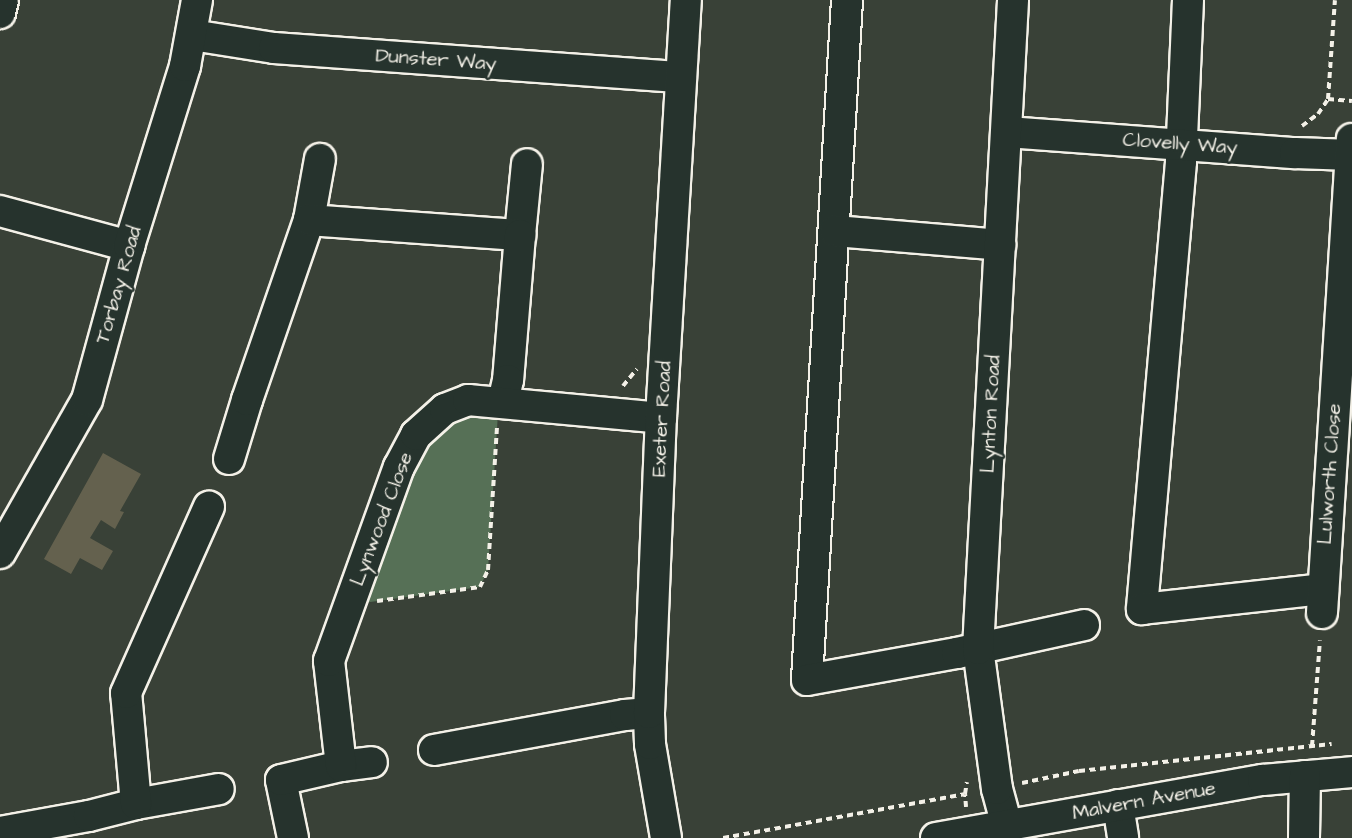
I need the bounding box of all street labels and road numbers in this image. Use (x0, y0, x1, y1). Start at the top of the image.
street label: Dunster Way (375, 44, 497, 76)
street label: Clovelly Way (1122, 128, 1238, 160)
street label: Torbay Road (91, 224, 147, 346)
street label: Lynton Road (976, 354, 1006, 474)
street label: Exeter Road (647, 360, 677, 478)
street label: Lulworth Close (1313, 403, 1347, 545)
street label: Lynwood Close (346, 449, 418, 589)
street label: Malvern Avenue (1070, 777, 1218, 825)

